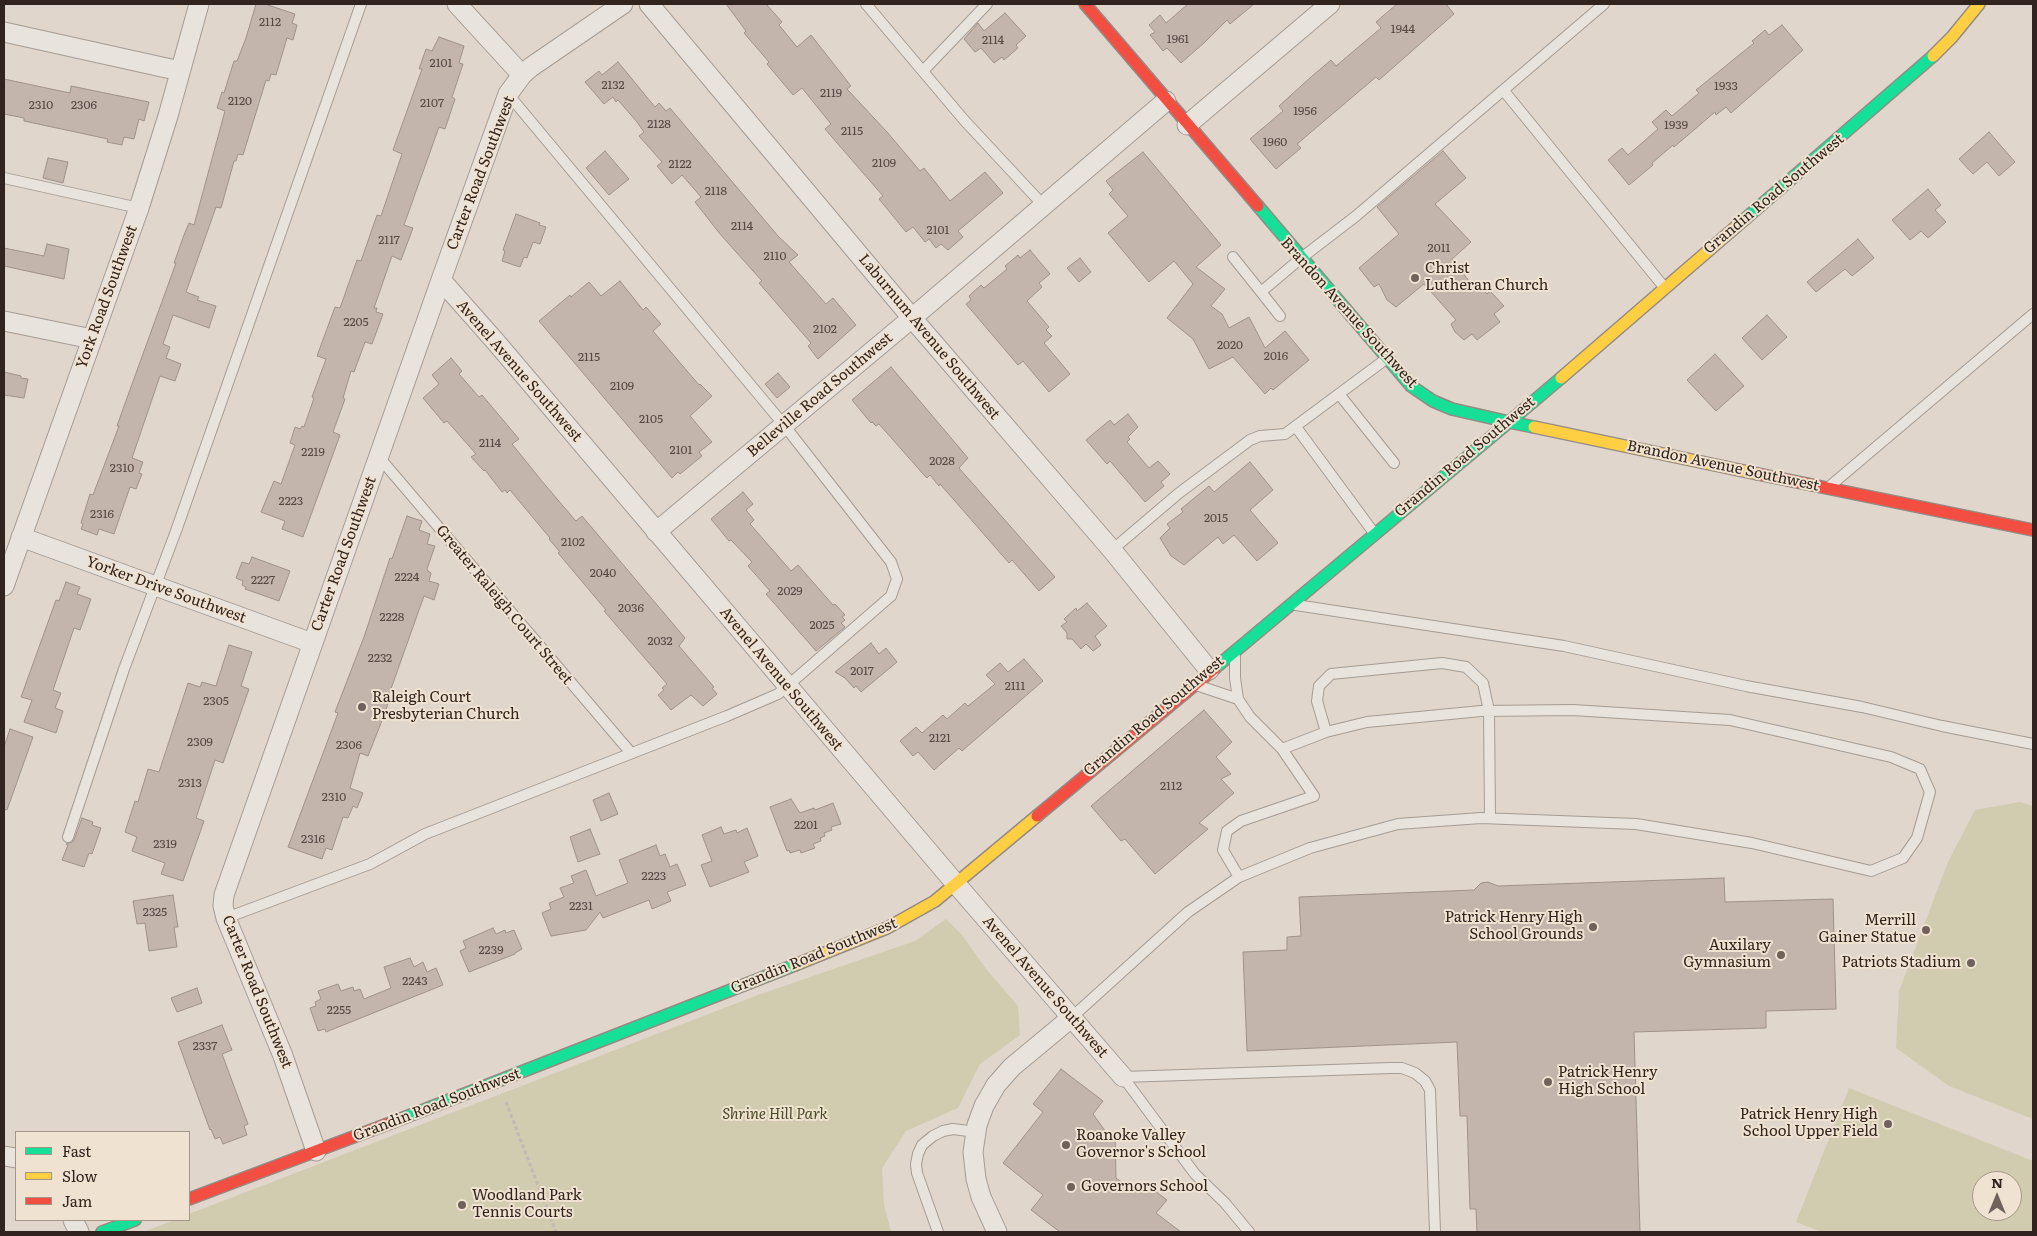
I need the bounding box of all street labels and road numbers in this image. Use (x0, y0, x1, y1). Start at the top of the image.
street label: Carter Road Southwest (443, 93, 519, 253)
street label: Grandin Road Southwest (1700, 130, 1848, 258)
street label: York Road Southwest (73, 223, 141, 371)
street label: Brandon Avenue Southwest (1277, 234, 1421, 392)
street label: Laburnum Avenue Southwest (855, 251, 1003, 423)
street label: Avenel Avenue Southwest (452, 296, 586, 446)
street label: Belleville Road Southwest (744, 329, 896, 461)
street label: Grandin Road Southwest (1391, 393, 1539, 521)
street label: Brandon Avenue Southwest (1625, 437, 1821, 495)
street label: Carter Road Southwest (308, 474, 380, 634)
street label: Greater Raleigh Court Street (432, 522, 576, 688)
street label: Yorker Drive Southwest (84, 553, 248, 627)
street label: Avenel Avenue Southwest (716, 603, 846, 755)
street label: Grandin Road Southwest (1080, 652, 1228, 780)
street label: Avenel Avenue Southwest (978, 912, 1112, 1062)
street label: Carter Road Southwest (218, 913, 296, 1071)
street label: Grandin Road Southwest (728, 914, 900, 998)
street label: Grandin Road Southwest (351, 1065, 523, 1145)

